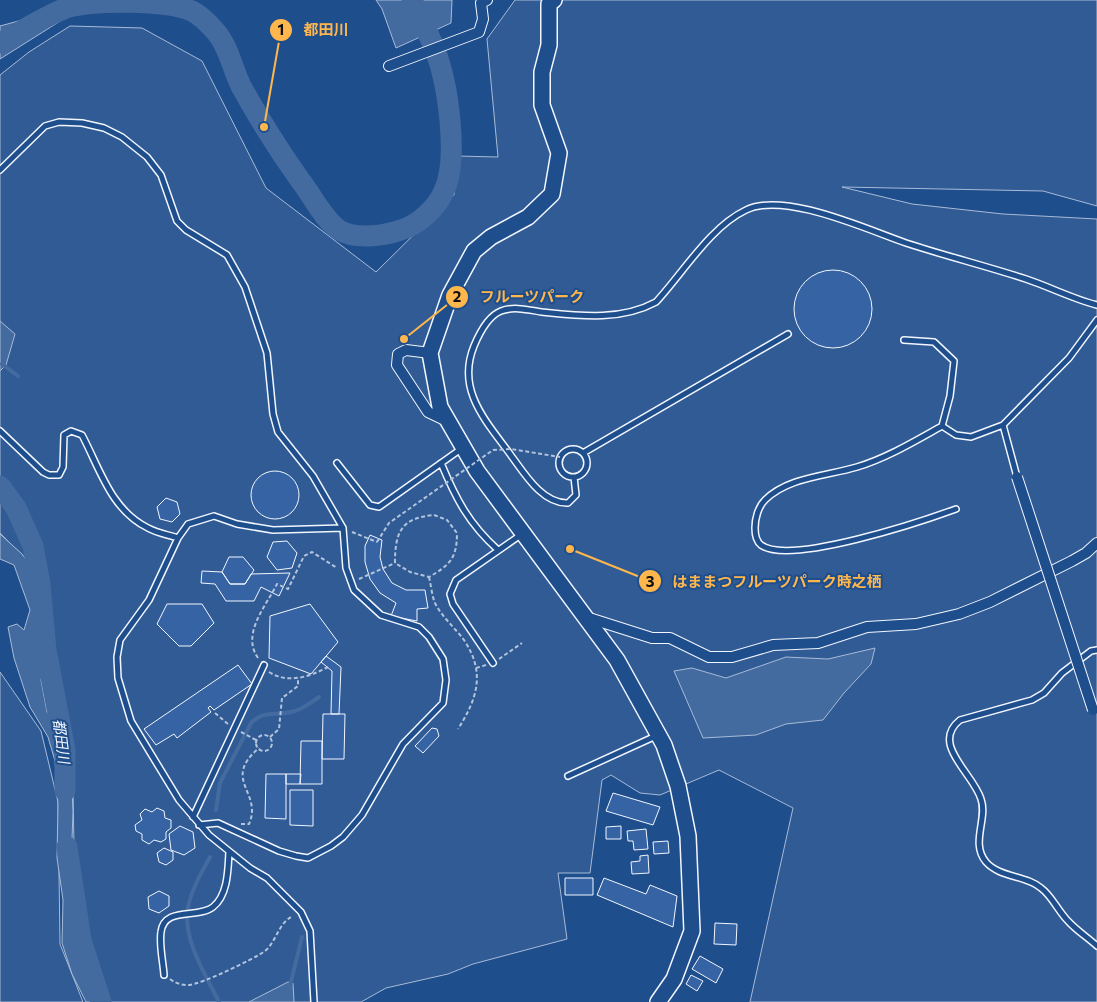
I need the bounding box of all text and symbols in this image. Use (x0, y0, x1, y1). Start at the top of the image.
callout: 都田川 (269, 15, 359, 45)
text: 1 (278, 20, 284, 38)
text: 都田川 (303, 20, 349, 38)
callout: フルーツパーク (445, 282, 595, 312)
text: 2 (453, 287, 461, 305)
text: フルーツパーク (480, 287, 584, 305)
callout: はままつフルーツパーク時之栖 (637, 566, 892, 596)
text: 3 (646, 572, 655, 590)
text: はままつフルーツパーク時之栖 (672, 572, 882, 590)
water label: 都田川 (50, 718, 74, 766)

